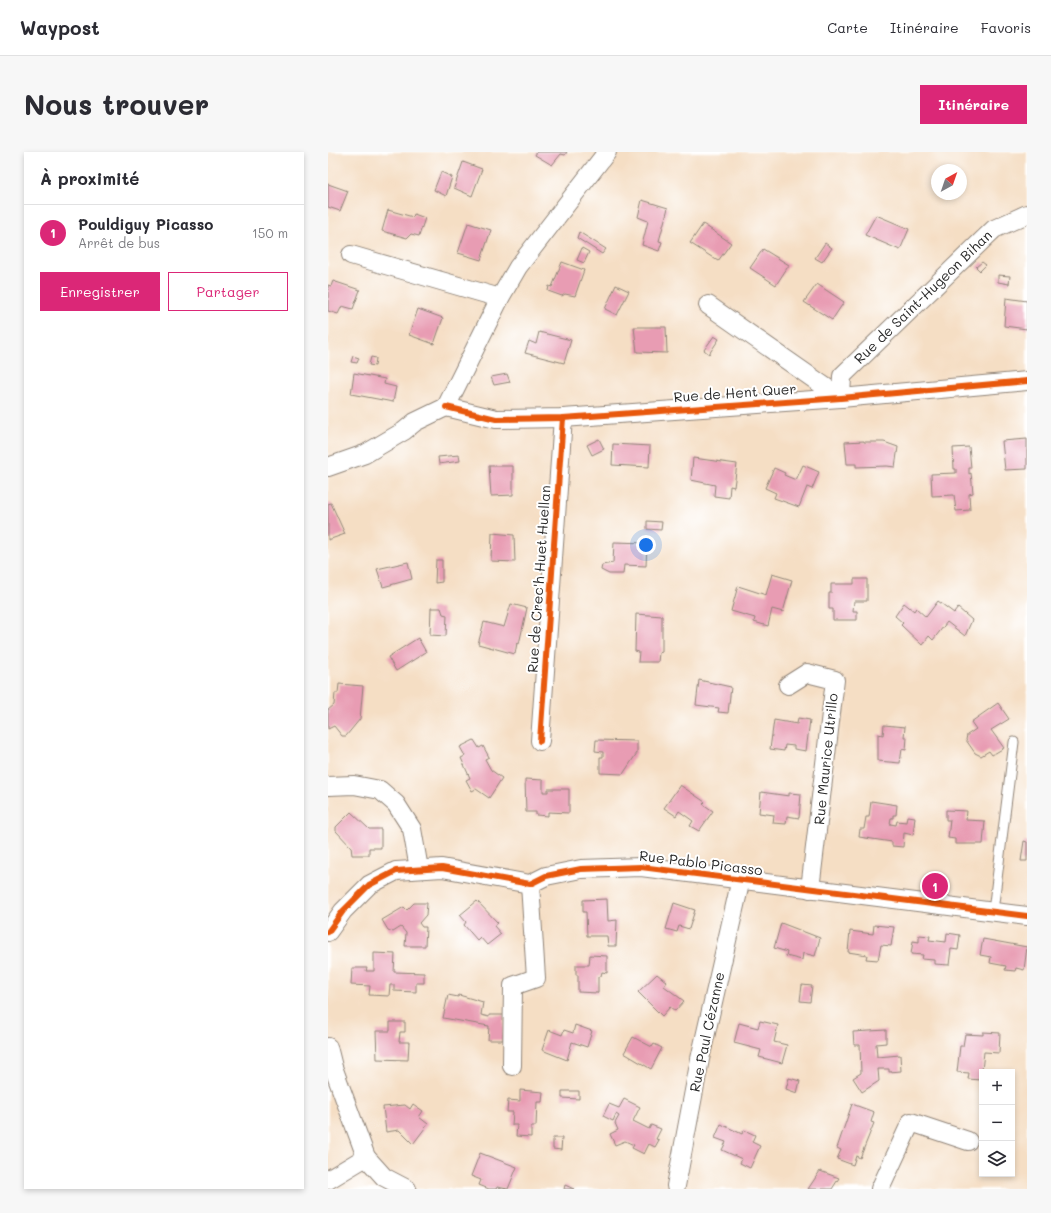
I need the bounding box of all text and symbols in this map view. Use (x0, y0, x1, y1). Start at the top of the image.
text: Waypost (20, 15, 100, 40)
text: Carte (827, 18, 868, 37)
text: Itinéraire (890, 18, 959, 37)
text: Favoris (981, 18, 1031, 37)
button: Itinéraire (920, 85, 1027, 124)
text: Nous trouver (24, 86, 209, 122)
north arrow (931, 164, 967, 200)
text: À proximité (40, 167, 139, 189)
text: Pouldiguy Picasso (78, 214, 213, 234)
text: 1 (50, 224, 56, 241)
text: 150 m (252, 224, 288, 241)
street label: Rue de Saint-Hugeon Bihan (850, 226, 996, 368)
text: Arrêt de bus (78, 234, 160, 251)
button: Enregistrer (40, 272, 160, 311)
button: Partager (168, 272, 288, 311)
street label: Rue de Hent Quer (673, 379, 797, 406)
street label: Rue de Crec'h Huet Huellan (522, 485, 555, 673)
your location (636, 535, 656, 555)
street label: Rue Maurice Utrillo (809, 692, 842, 826)
street label: Rue Pablo Picasso (638, 846, 764, 879)
pin: 1 (922, 871, 948, 901)
street label: Rue Paul Cézanne (685, 970, 728, 1094)
map controls (979, 1069, 1015, 1177)
button: + (979, 1069, 1015, 1105)
button: − (979, 1105, 1015, 1141)
button: layers (979, 1141, 1015, 1177)

